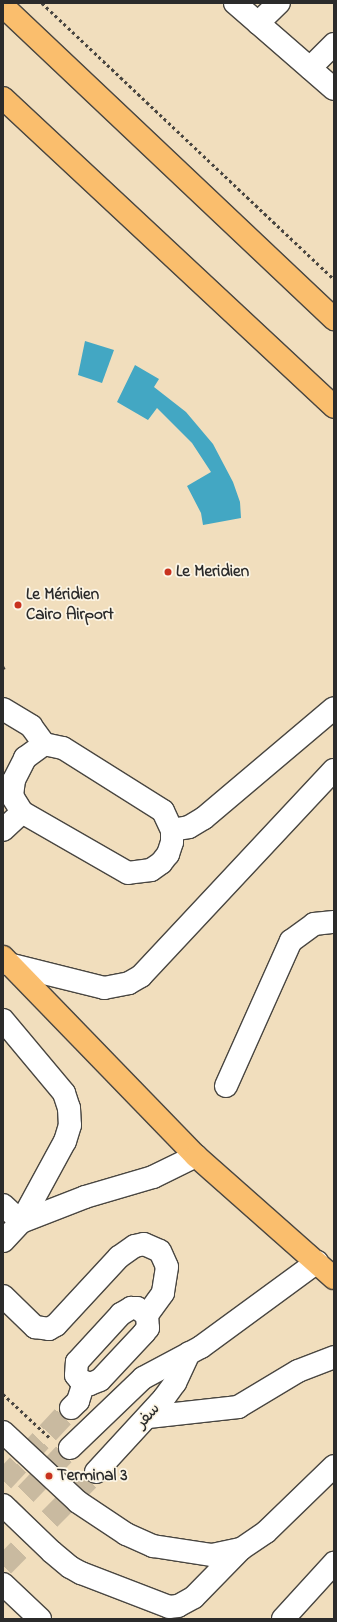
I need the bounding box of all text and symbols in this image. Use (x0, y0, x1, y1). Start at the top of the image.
place label: Le Meridien (176, 562, 249, 582)
marker: Le Meridien (163, 567, 173, 577)
place label: Le Méridien Cairo Airport (26, 585, 114, 625)
marker: Le Méridien Cairo Airport (13, 600, 23, 610)
street label: سفر (131, 1399, 165, 1433)
place label: Terminal 3 (57, 1466, 128, 1486)
marker: Terminal 3 (44, 1471, 54, 1481)

